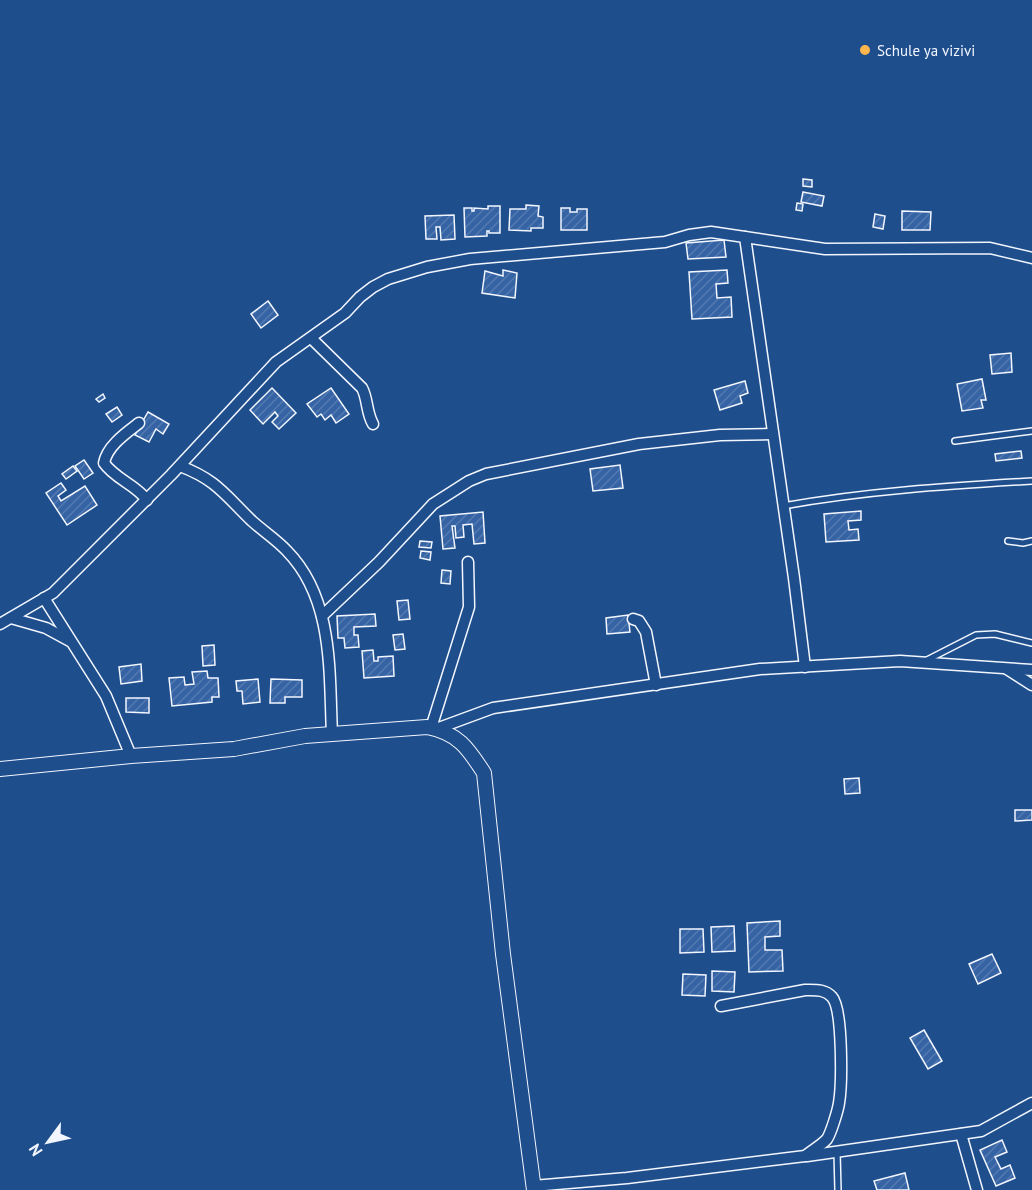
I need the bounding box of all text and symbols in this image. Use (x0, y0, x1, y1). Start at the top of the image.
place label: Schule ya vizivi (877, 41, 975, 60)
marker: Schule ya vizivi (858, 43, 872, 57)
north arrow (18, 1112, 78, 1172)
text: N (24, 1140, 47, 1160)

